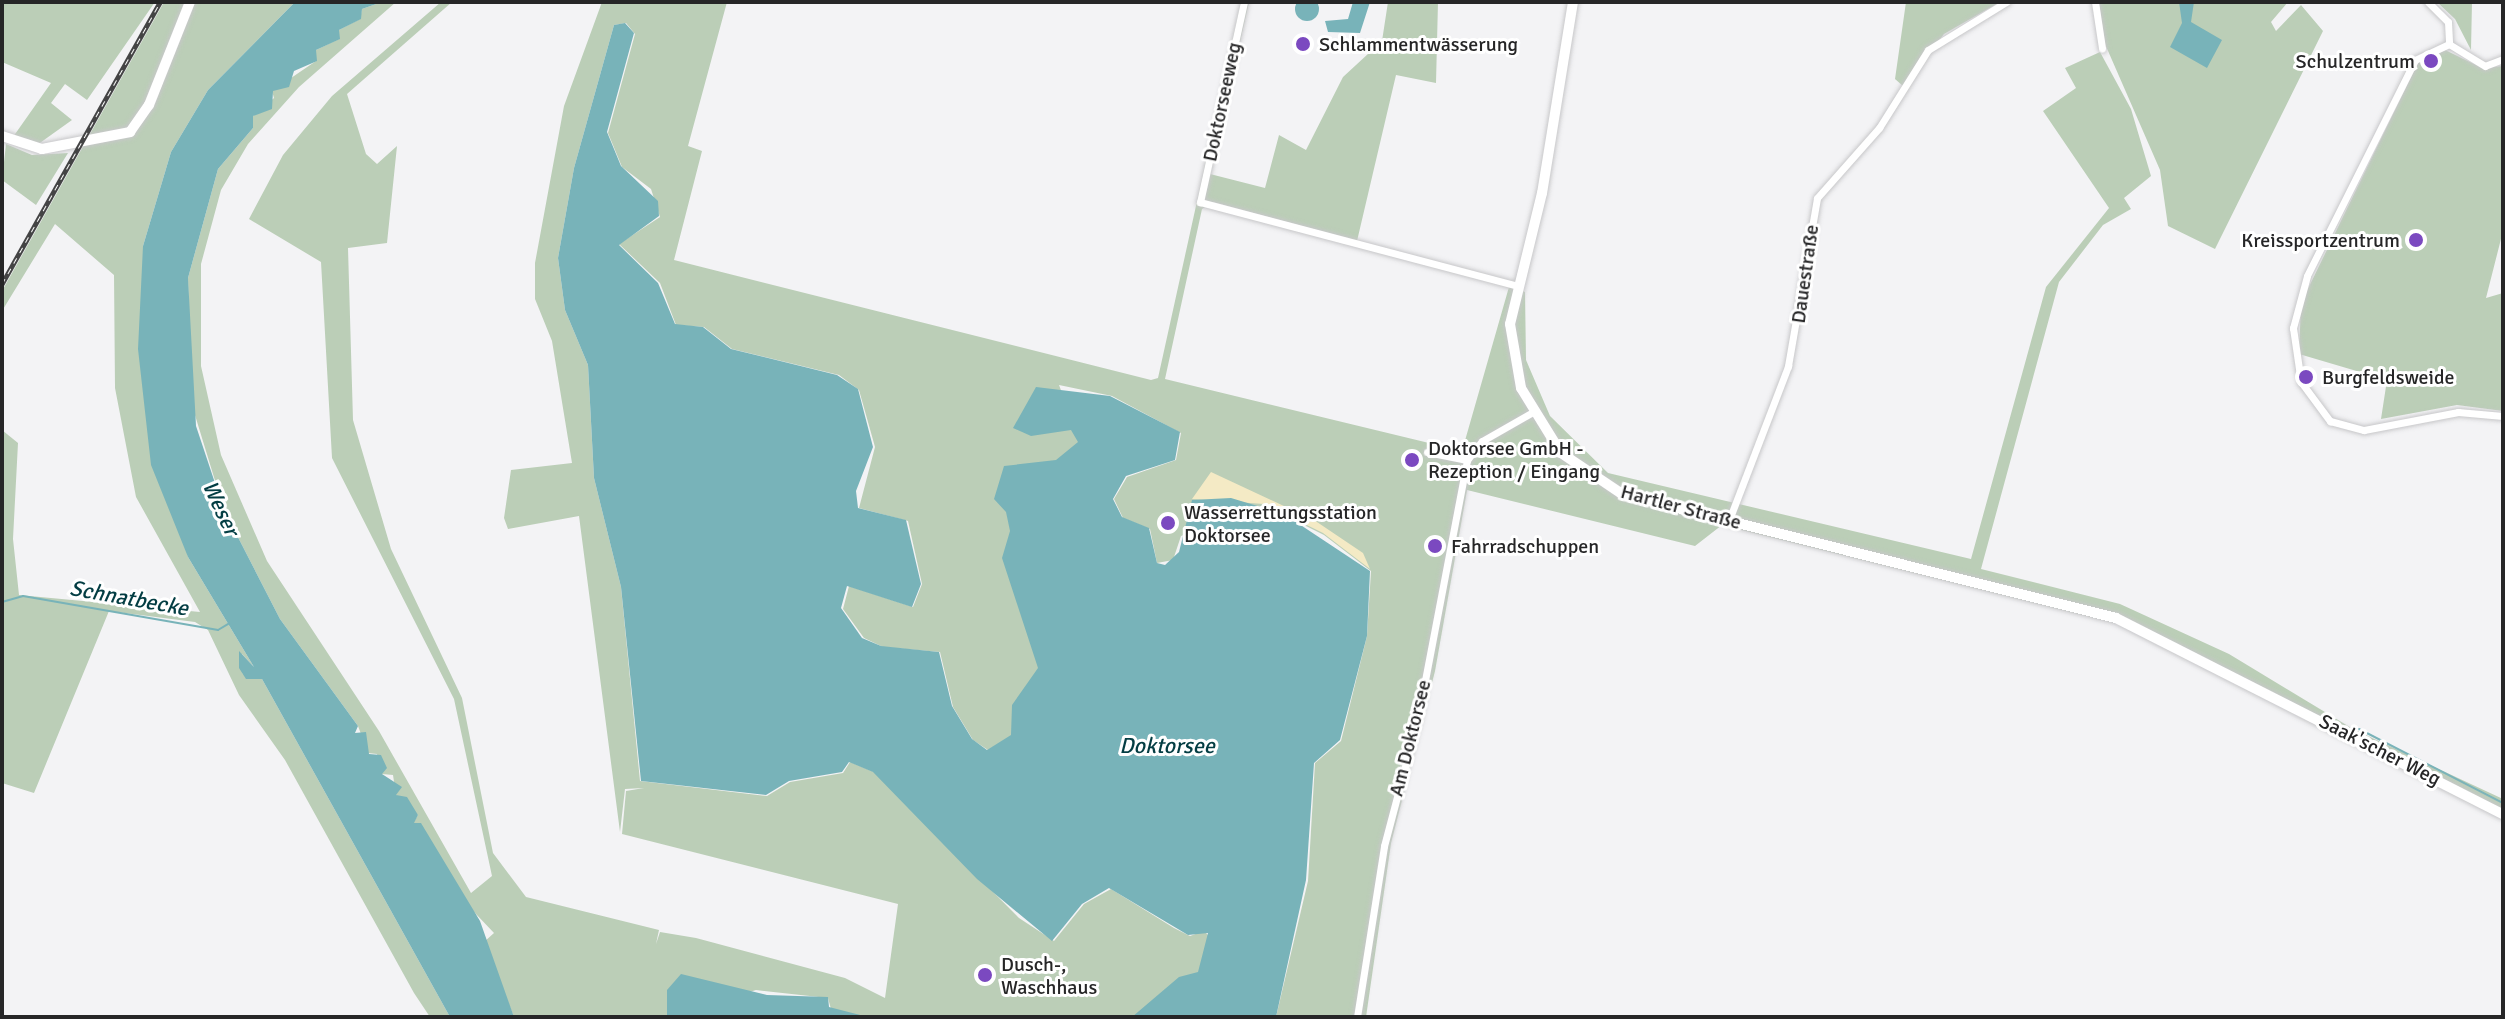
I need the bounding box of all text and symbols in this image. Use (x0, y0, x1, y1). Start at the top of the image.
place label: Schlammentwässerung (1319, 32, 1518, 56)
marker: Schlammentwässerung (1294, 35, 1312, 53)
street label: Doktorseeweg (1198, 40, 1246, 164)
place label: Schulzentrum (2296, 49, 2415, 73)
marker: Schulzentrum (2422, 52, 2440, 70)
street label: Dauestraße (1786, 223, 1824, 325)
place label: Kreissportzentrum (2241, 228, 2400, 252)
marker: Kreissportzentrum (2407, 231, 2425, 249)
place label: Burgfeldsweide (2322, 365, 2455, 389)
marker: Burgfeldsweide (2297, 368, 2315, 386)
place label: Doktorsee GmbH - Rezeption / Eingang (1428, 436, 1600, 483)
marker: Doktorsee GmbH - Rezeption / Eingang (1403, 451, 1421, 469)
water label: Weser (197, 476, 245, 540)
street label: Hartler Straße (1618, 479, 1744, 535)
place label: Wasserrettungsstation Doktorsee (1184, 500, 1377, 547)
marker: Wasserrettungsstation Doktorsee (1159, 514, 1177, 532)
place label: Fahrradschuppen (1451, 534, 1599, 558)
marker: Fahrradschuppen (1426, 537, 1444, 555)
water label: Schnatbecke (68, 575, 190, 621)
street label: Am Doktorsee (1384, 677, 1436, 799)
street label: Saak'scher Weg (2315, 709, 2445, 791)
water label: Doktorsee (1119, 733, 1215, 759)
place label: Dusch-, Waschhaus (1001, 952, 1097, 999)
marker: Dusch-, Waschhaus (976, 966, 994, 984)

